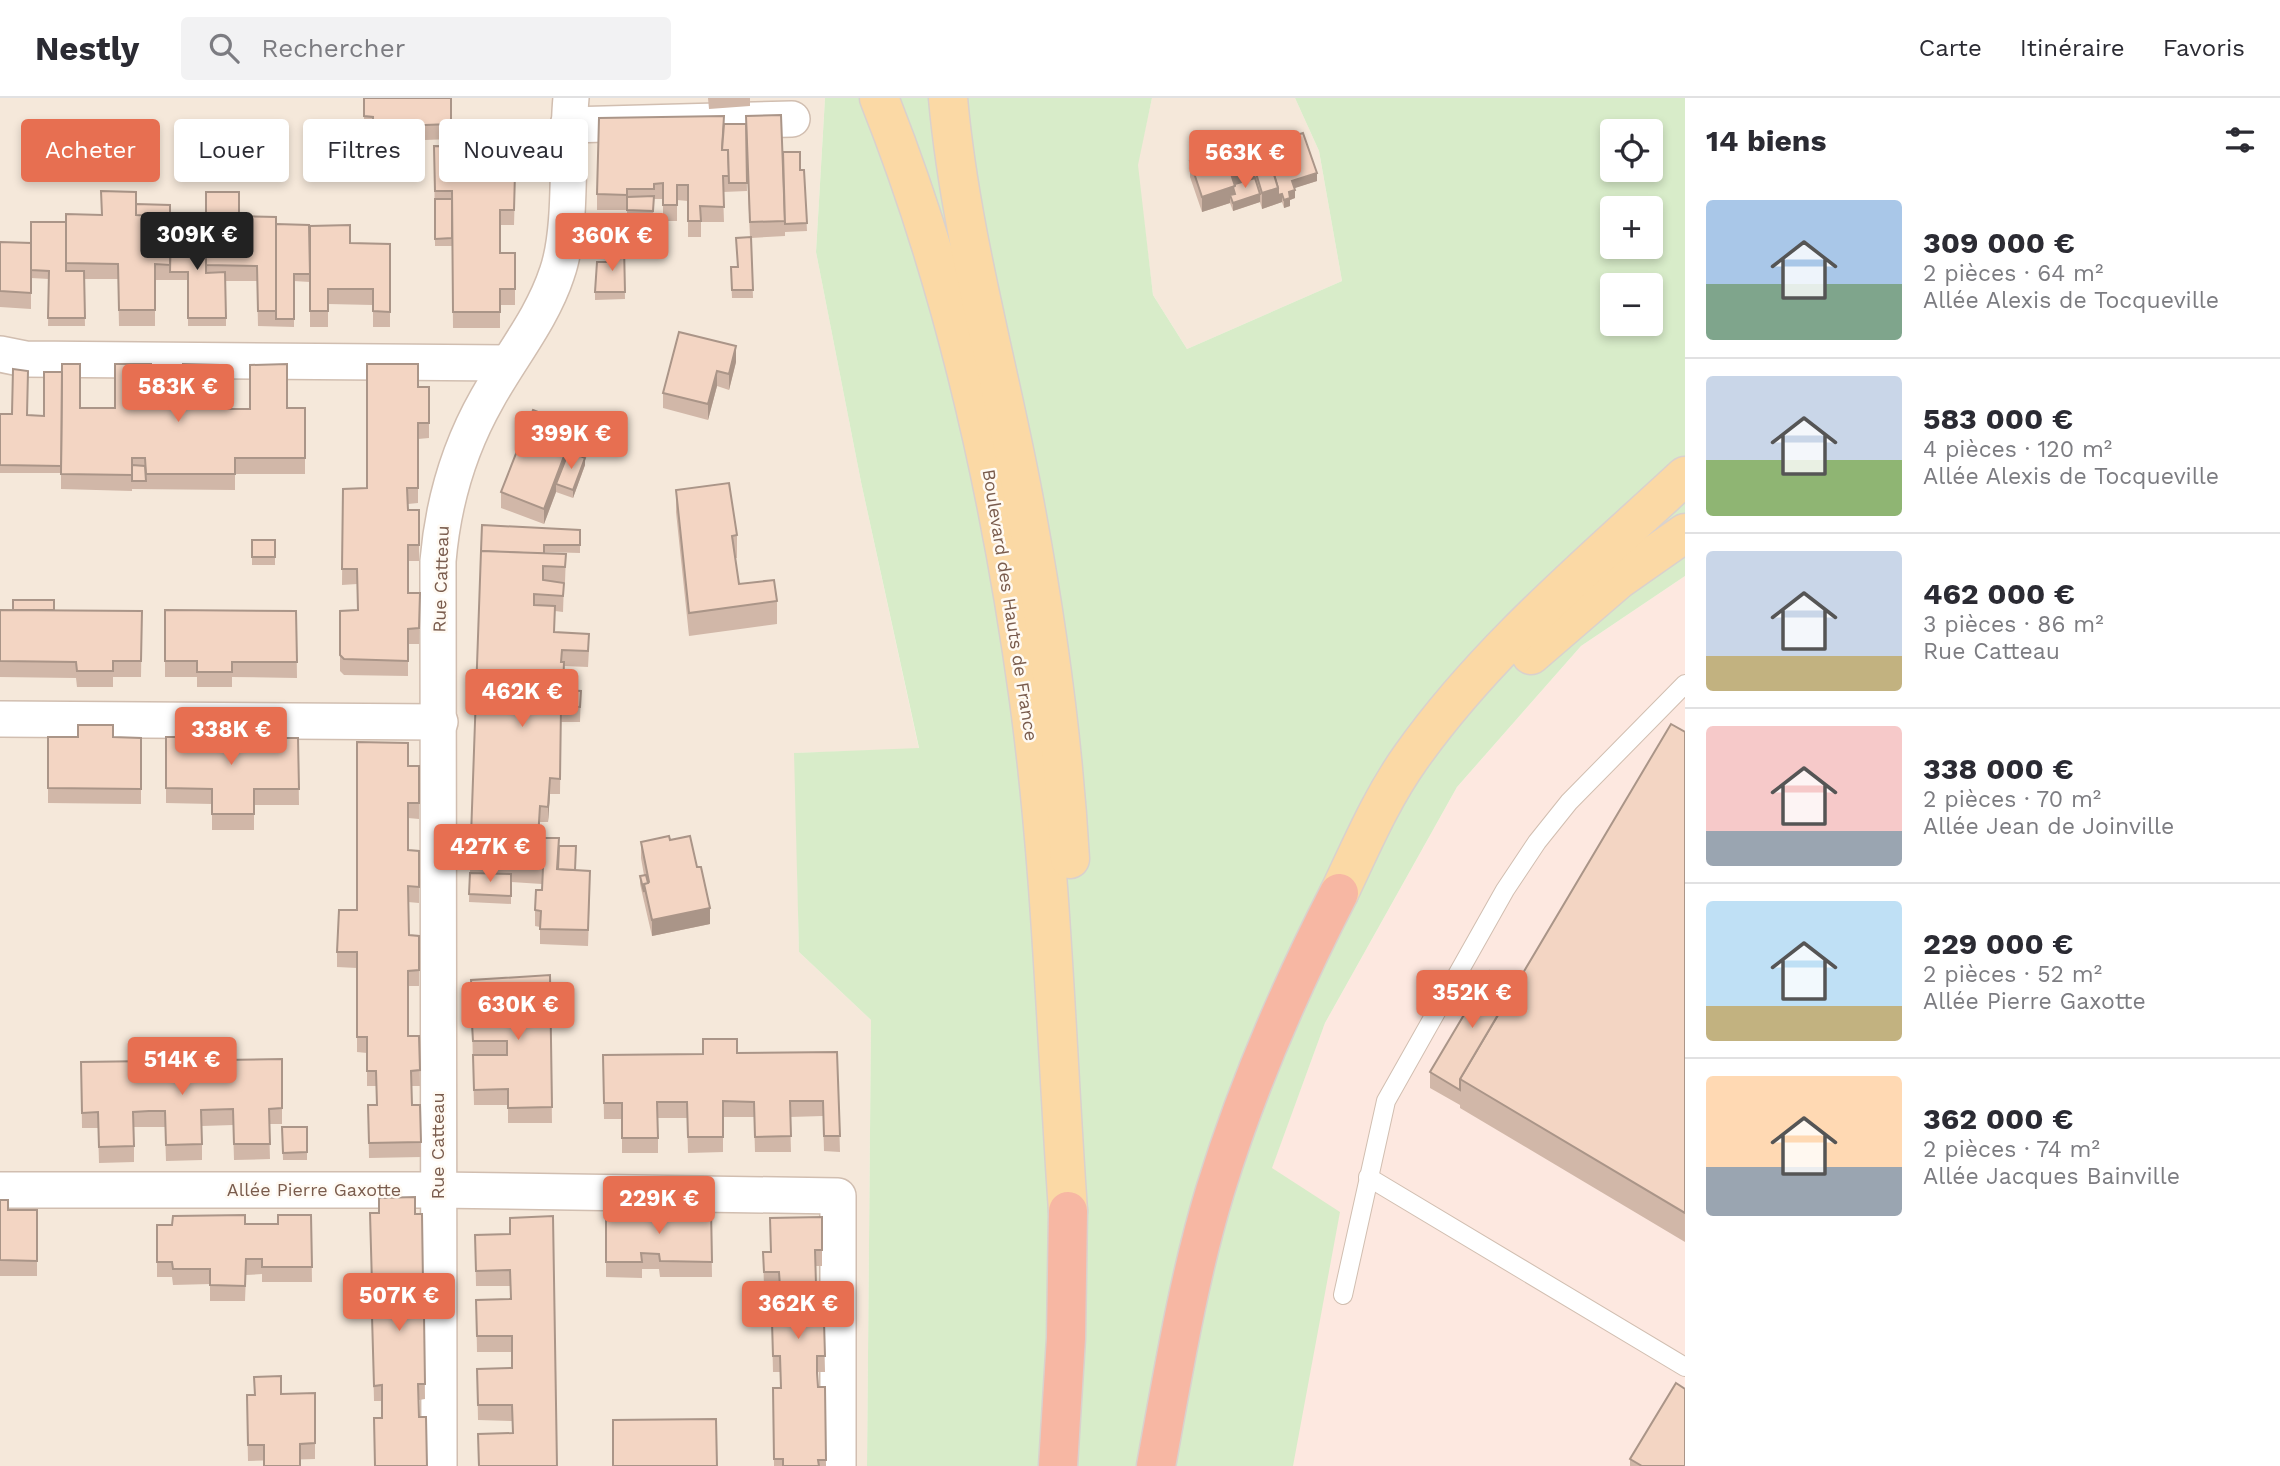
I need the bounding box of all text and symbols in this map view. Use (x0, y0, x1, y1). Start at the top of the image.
search box (181, 17, 671, 80)
text: Nestly (35, 29, 139, 68)
icon: search (205, 29, 243, 67)
text: Rechercher (261, 33, 405, 63)
text: Carte (1919, 34, 1982, 62)
text: Itinéraire (2020, 34, 2125, 62)
text: Favoris (2163, 34, 2245, 62)
chip: Acheter (21, 119, 160, 182)
chip: Louer (174, 119, 289, 182)
chip: Filtres (303, 119, 425, 182)
chip: Nouveau (439, 119, 588, 182)
map controls (1600, 119, 1663, 336)
button: locate (1600, 119, 1663, 182)
icon: filters (2221, 121, 2259, 159)
text: 14 biens (1706, 123, 1826, 158)
pin: 563K € (1188, 130, 1302, 190)
text: 563K € (1205, 139, 1285, 166)
button: + (1600, 196, 1663, 259)
pin: 309K € (140, 212, 254, 272)
pin: 360K € (555, 214, 669, 273)
text: 309K € (156, 221, 238, 248)
text: 360K € (571, 222, 653, 249)
text: 309 000 € (1923, 225, 2075, 260)
icon: home (1762, 228, 1846, 312)
text: 2 pièces · 64 m² (1923, 260, 2103, 287)
button: − (1600, 273, 1663, 336)
text: Allée Alexis de Tocqueville (1923, 287, 2219, 314)
pin: 583K € (121, 364, 235, 424)
text: 583K € (138, 373, 218, 400)
text: 583 000 € (1923, 401, 2073, 436)
icon: home (1762, 404, 1846, 488)
pin: 399K € (514, 412, 628, 471)
text: 399K € (531, 420, 611, 447)
text: 4 pièces · 120 m² (1923, 436, 2112, 463)
text: Allée Alexis de Tocqueville (1923, 463, 2219, 490)
street label: Boulevard des Hauts de France (979, 468, 1042, 742)
street label: Rue Catteau (428, 525, 453, 633)
text: 462 000 € (1923, 576, 2075, 611)
icon: home (1762, 579, 1846, 663)
text: 3 pièces · 86 m² (1923, 611, 2104, 638)
text: Rue Catteau (1923, 638, 2060, 665)
pin: 462K € (465, 670, 579, 729)
text: 462K € (481, 678, 563, 705)
pin: 338K € (174, 708, 288, 767)
text: 338K € (191, 716, 271, 743)
text: 338 000 € (1923, 751, 2074, 786)
icon: home (1762, 754, 1846, 838)
text: 2 pièces · 70 m² (1923, 786, 2101, 813)
text: Allée Jean de Joinville (1923, 813, 2174, 840)
pin: 427K € (433, 824, 547, 884)
text: 427K € (450, 833, 530, 860)
text: 229 000 € (1923, 926, 2073, 961)
icon: home (1762, 929, 1846, 1013)
text: 2 pièces · 52 m² (1923, 961, 2102, 988)
pin: 352K € (1415, 970, 1529, 1030)
text: 352K € (1432, 979, 1512, 1006)
pin: 630K € (461, 982, 575, 1042)
text: Allée Pierre Gaxotte (1923, 988, 2146, 1015)
text: 630K € (477, 991, 559, 1018)
pin: 514K € (125, 1038, 239, 1097)
text: 514K € (144, 1046, 220, 1073)
street label: Rue Catteau (427, 1092, 448, 1200)
text: 362 000 € (1923, 1101, 2073, 1136)
icon: home (1762, 1104, 1846, 1188)
text: 2 pièces · 74 m² (1923, 1136, 2100, 1163)
text: Allée Jacques Bainville (1923, 1163, 2180, 1190)
pin: 229K € (602, 1176, 716, 1236)
street label: Allée Pierre Gaxotte (227, 1179, 401, 1200)
text: 229K € (619, 1185, 699, 1212)
pin: 507K € (342, 1274, 456, 1333)
text: 507K € (359, 1282, 439, 1309)
pin: 362K € (741, 1282, 855, 1341)
text: 362K € (758, 1290, 838, 1317)

